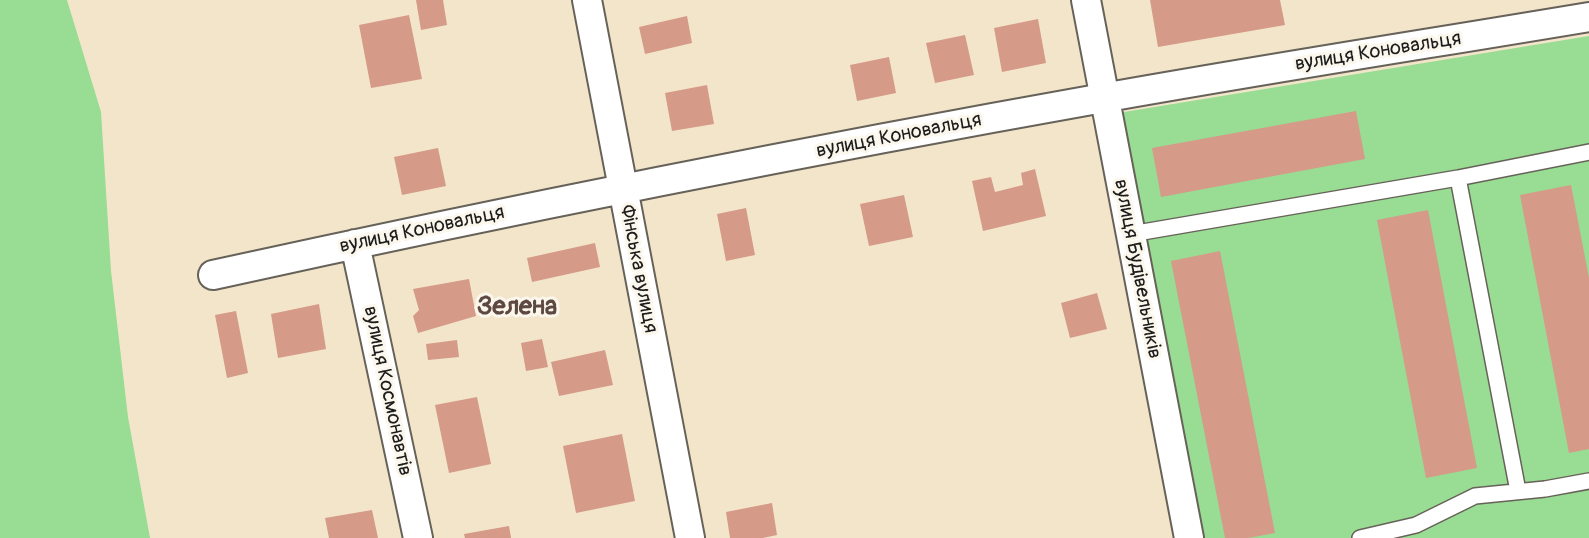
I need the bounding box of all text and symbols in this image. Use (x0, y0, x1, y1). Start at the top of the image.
street label: вулиця Коновальця (1293, 27, 1463, 77)
street label: вулиця Коновальця (814, 108, 984, 164)
street label: вулиця Будівельників (1108, 177, 1166, 361)
street label: вулиця Коновальця (337, 201, 507, 259)
street label: Фінська вулиця (614, 203, 662, 335)
district label: Зелена (477, 291, 557, 323)
street label: вулиця Космонавтів (357, 304, 417, 478)

